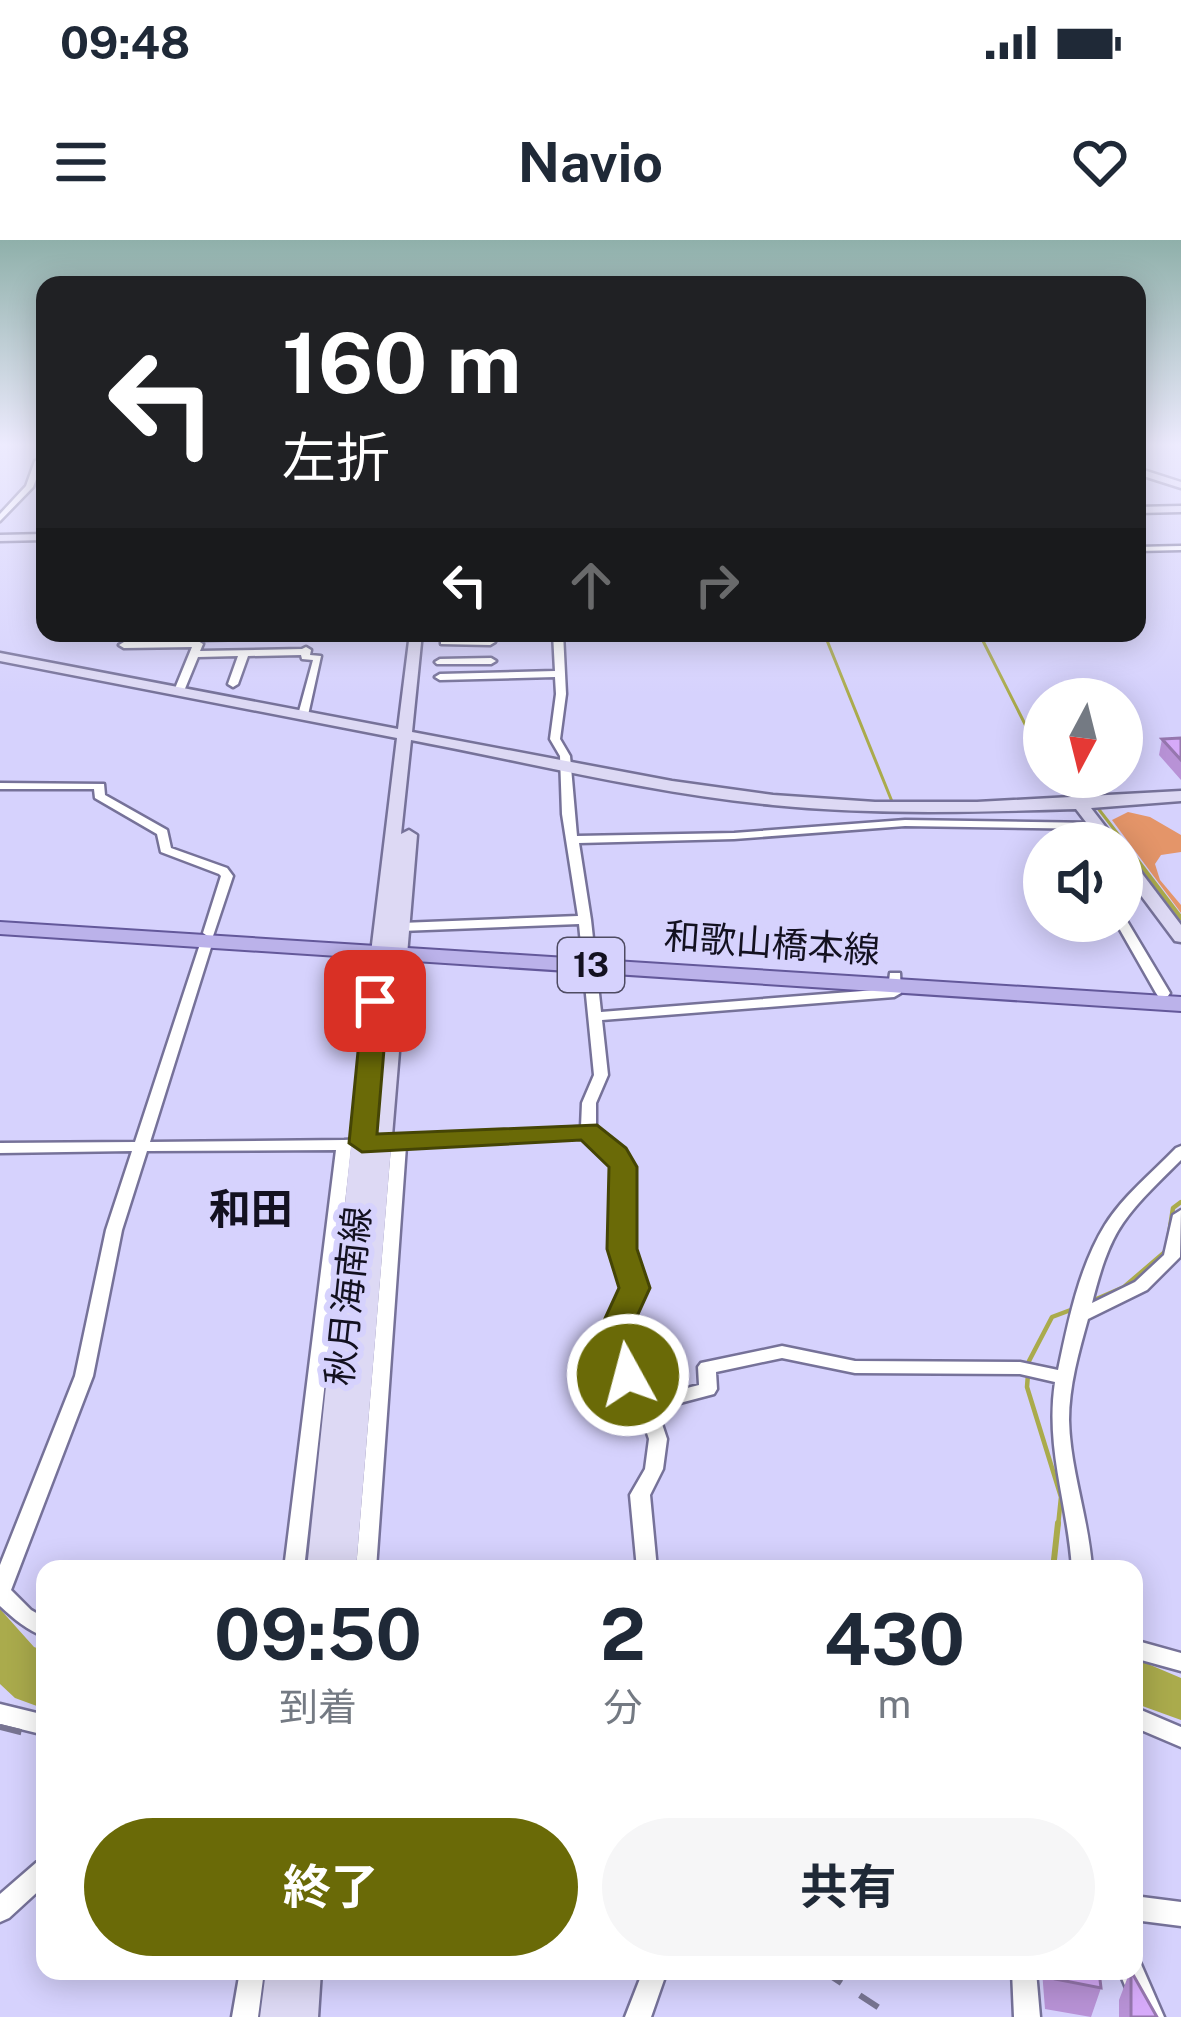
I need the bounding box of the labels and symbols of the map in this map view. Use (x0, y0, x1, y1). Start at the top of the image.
north arrow (1023, 678, 1143, 798)
street label: 和歌山橋本線 (663, 915, 881, 971)
road number: 13 (558, 938, 624, 992)
pin (324, 950, 426, 1052)
district label: 和田 (209, 1184, 293, 1233)
street label: 秋月海南線 (318, 1204, 378, 1388)
position arrow (565, 1312, 691, 1438)

